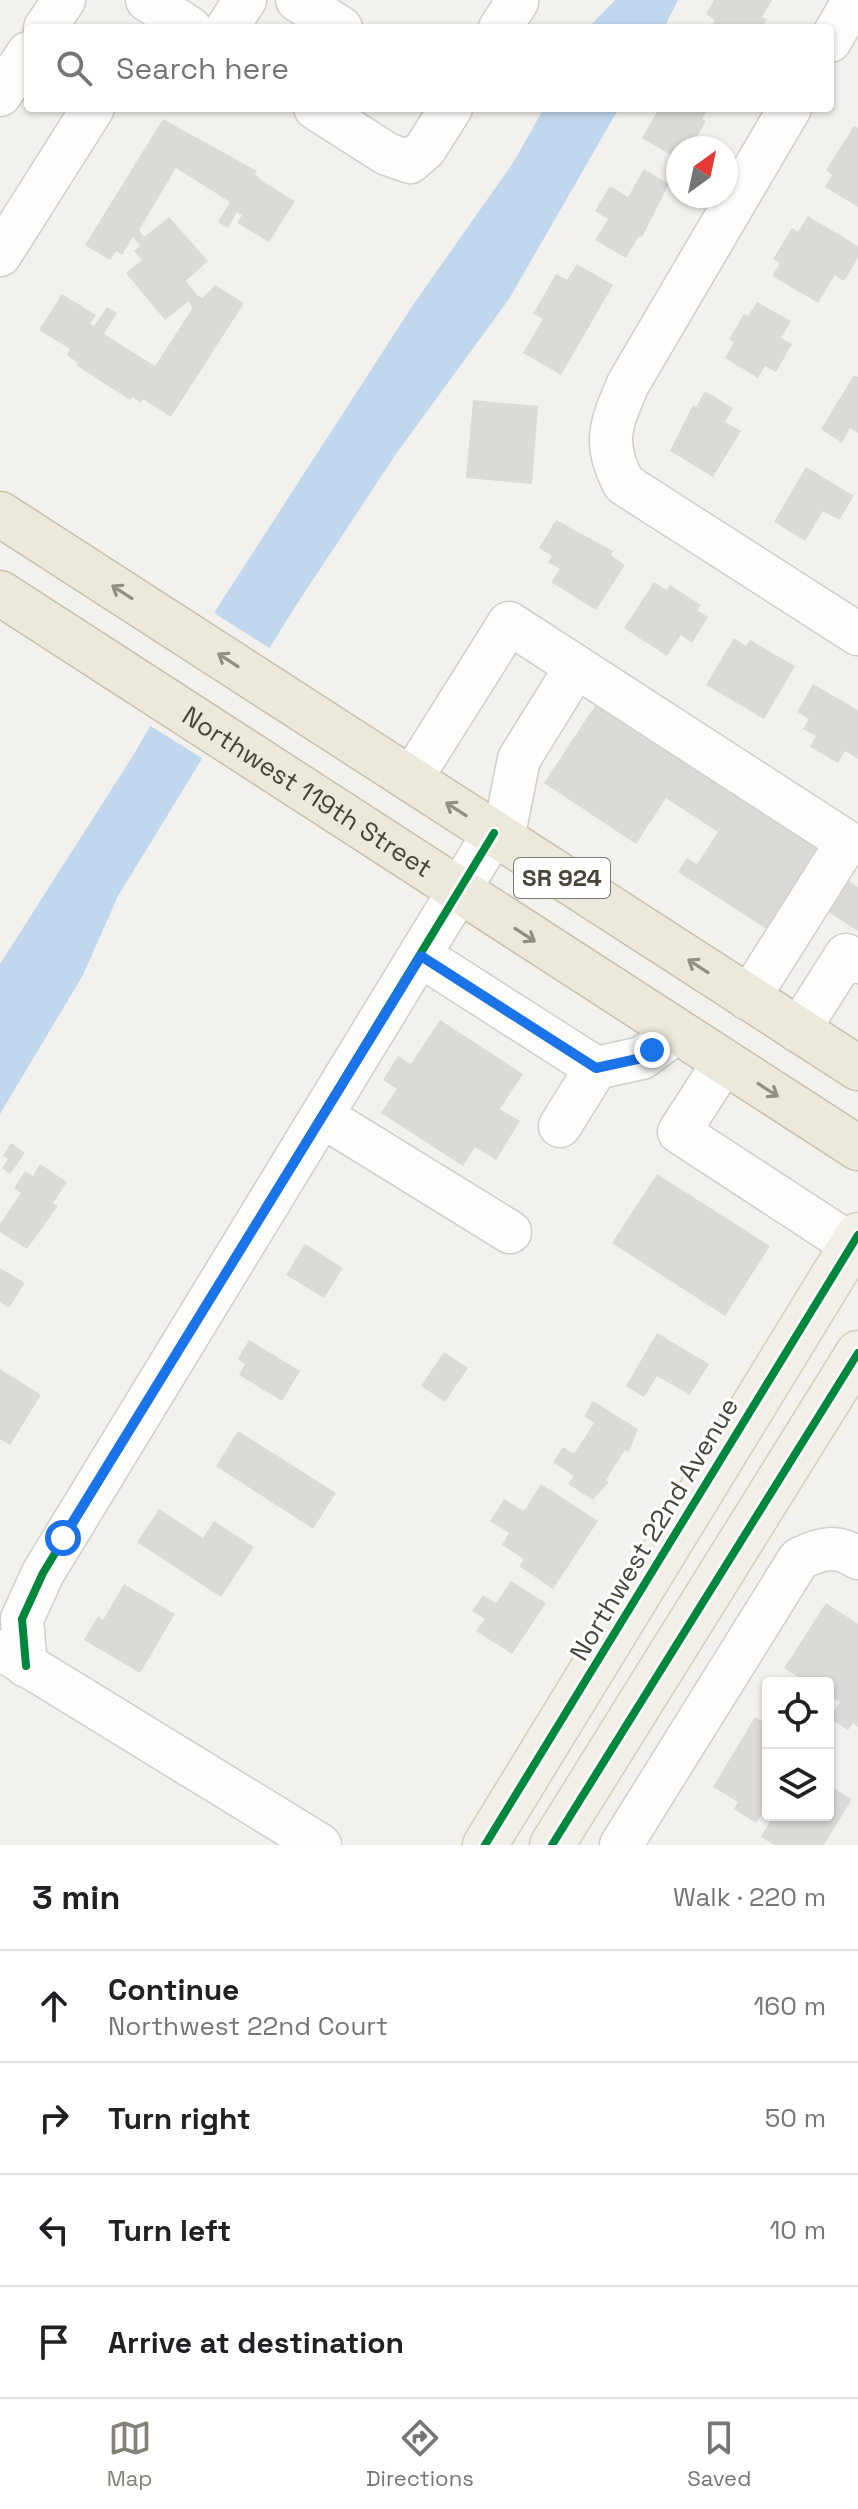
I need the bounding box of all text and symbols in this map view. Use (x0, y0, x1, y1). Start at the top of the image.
search box (24, 24, 834, 112)
icon: search (52, 46, 96, 90)
text: Search here (116, 49, 289, 88)
north arrow (666, 136, 738, 208)
one-way arrow (112, 584, 134, 601)
one-way arrow (217, 652, 240, 668)
street label: Northwest 119th Street (176, 699, 439, 885)
one-way arrow (446, 800, 468, 817)
road number: SR 924 (514, 858, 610, 898)
one-way arrow (514, 927, 536, 944)
one-way arrow (687, 958, 709, 975)
route end (634, 1032, 670, 1068)
one-way arrow (756, 1083, 779, 1099)
street label: Northwest 22nd Avenue (562, 1391, 746, 1667)
route start (45, 1520, 81, 1556)
map controls (762, 1677, 834, 1821)
button: locate (762, 1677, 834, 1749)
button: layers (762, 1749, 834, 1821)
text: 3 min (32, 1876, 120, 1919)
text: Walk · 220 m (673, 1880, 826, 1914)
text: Continue (108, 1970, 239, 2009)
icon: ahead (32, 1984, 76, 2028)
text: 160 m (754, 1989, 826, 2023)
text: Northwest 22nd Court (108, 2009, 388, 2043)
icon: right (32, 2096, 76, 2140)
text: Turn right (108, 2099, 251, 2138)
text: 50 m (765, 2101, 826, 2135)
icon: left (32, 2208, 76, 2252)
text: Turn left (108, 2211, 231, 2250)
text: 10 m (769, 2213, 826, 2247)
icon: arrive (32, 2320, 76, 2364)
text: Arrive at destination (108, 2323, 404, 2362)
tab: Map (107, 2416, 153, 2492)
tab: Directions (366, 2416, 474, 2492)
tab: Saved (687, 2416, 751, 2492)

